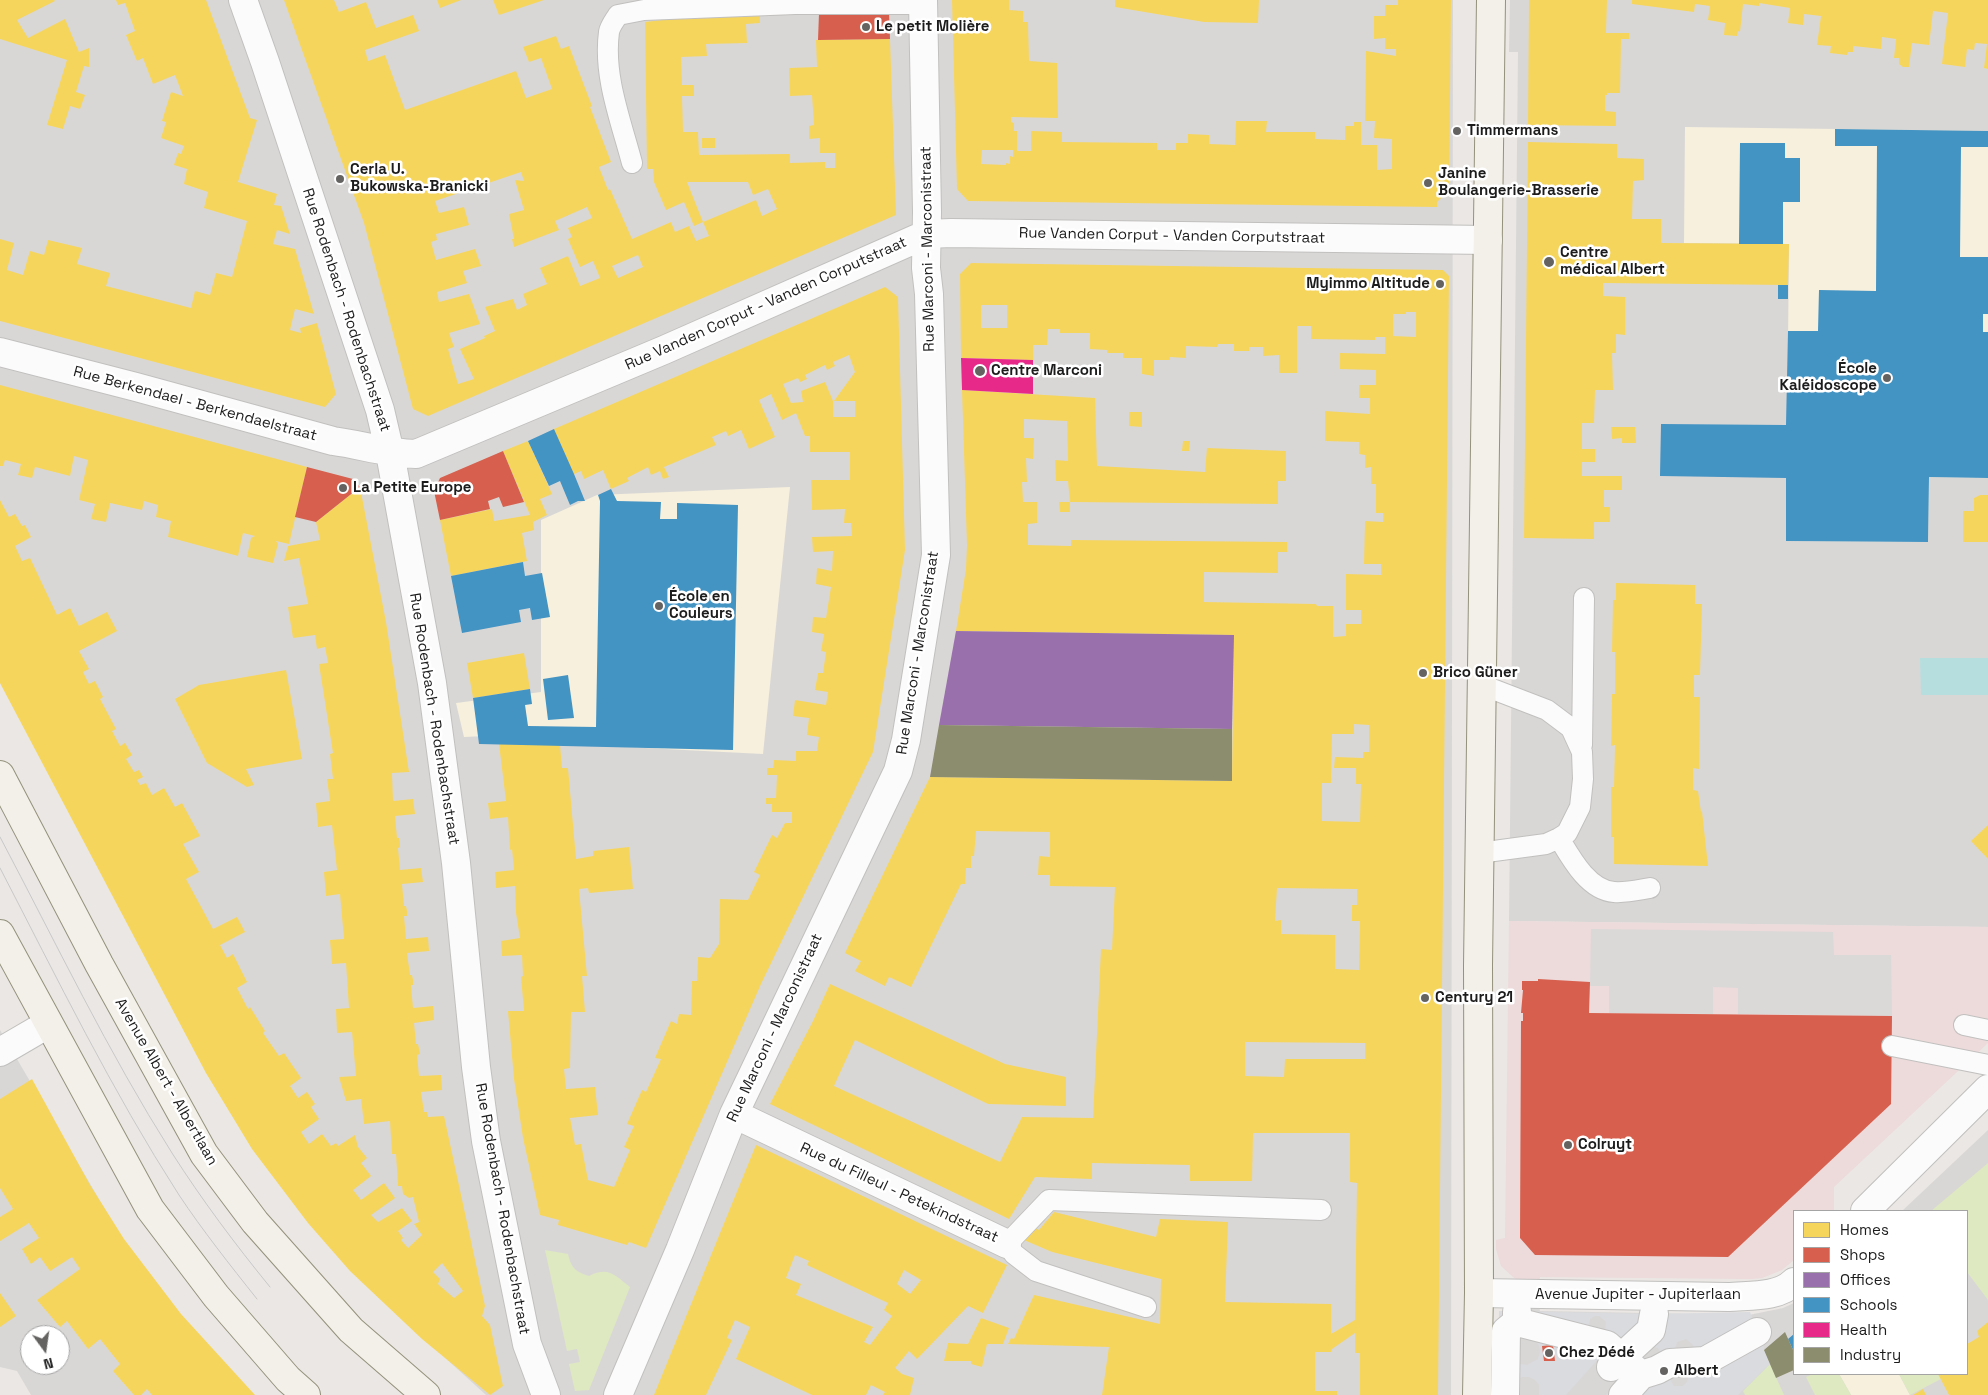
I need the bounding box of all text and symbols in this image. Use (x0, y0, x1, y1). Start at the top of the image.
place label: Le petit Molière (876, 18, 989, 36)
marker: Le petit Molière (860, 21, 872, 33)
place label: Timmermans (1467, 122, 1558, 140)
marker: Timmermans (1451, 125, 1463, 137)
street label: Rue Marconi - Marconistraat (917, 146, 939, 352)
place label: Cerla U. Bukowska-Branicki (350, 161, 488, 196)
place label: Janine Boulangerie-Brasserie (1438, 165, 1599, 200)
marker: Cerla U. Bukowska-Branicki (334, 173, 346, 185)
marker: Janine Boulangerie-Brasserie (1422, 177, 1434, 189)
street label: Rue Rodenbach - Rodenbachstraat (298, 186, 394, 434)
street label: Rue Vanden Corput - Vanden Corputstraat (1019, 224, 1325, 248)
street label: Rue Vanden Corput - Vanden Corputstraat (622, 233, 910, 375)
place label: Centre médical Albert (1560, 244, 1665, 279)
marker: Centre médical Albert (1542, 255, 1556, 269)
place label: Myimmo Altitude (1306, 275, 1430, 293)
marker: Myimmo Altitude (1434, 278, 1446, 290)
place label: École Kaléidoscope (1780, 360, 1877, 395)
place label: Centre Marconi (991, 362, 1102, 380)
street label: Rue Berkendael - Berkendaelstraat (71, 363, 319, 445)
marker: Centre Marconi (973, 364, 987, 378)
marker: École Kaléidoscope (1881, 372, 1893, 384)
place label: La Petite Europe (353, 479, 471, 497)
marker: La Petite Europe (337, 482, 349, 494)
street label: Rue Marconi - Marconistraat (893, 550, 943, 756)
place label: École en Couleurs (669, 588, 733, 623)
street label: Rue Rodenbach - Rodenbachstraat (405, 592, 463, 846)
marker: École en Couleurs (653, 600, 665, 612)
place label: Brico Güner (1433, 664, 1518, 682)
marker: Brico Güner (1417, 667, 1429, 679)
street label: Rue Marconi - Marconistraat (723, 931, 827, 1125)
place label: Century 21 (1435, 989, 1513, 1007)
marker: Century 21 (1419, 992, 1431, 1004)
street label: Avenue Albert - Albertlaan (111, 995, 221, 1169)
street label: Rue Rodenbach - Rodenbachstraat (471, 1082, 533, 1336)
place label: Colruyt (1578, 1136, 1632, 1154)
street label: Rue du Filleul - Petekindstraat (797, 1139, 1001, 1247)
marker: Colruyt (1562, 1139, 1574, 1151)
legend (1793, 1210, 1968, 1375)
text: Homes (1840, 1220, 1889, 1239)
text: Shops (1840, 1245, 1885, 1264)
text: Offices (1840, 1270, 1891, 1289)
street label: Avenue Jupiter - Jupiterlaan (1535, 1286, 1741, 1304)
text: Schools (1840, 1295, 1897, 1314)
text: Health (1840, 1320, 1887, 1339)
north arrow (20, 1325, 70, 1375)
place label: Chez Dédé (1559, 1344, 1635, 1362)
text: Industry (1840, 1345, 1901, 1364)
marker: Chez Dédé (1543, 1347, 1555, 1359)
text: N (42, 1354, 55, 1373)
place label: Albert (1674, 1362, 1719, 1380)
marker: Albert (1658, 1365, 1670, 1377)

